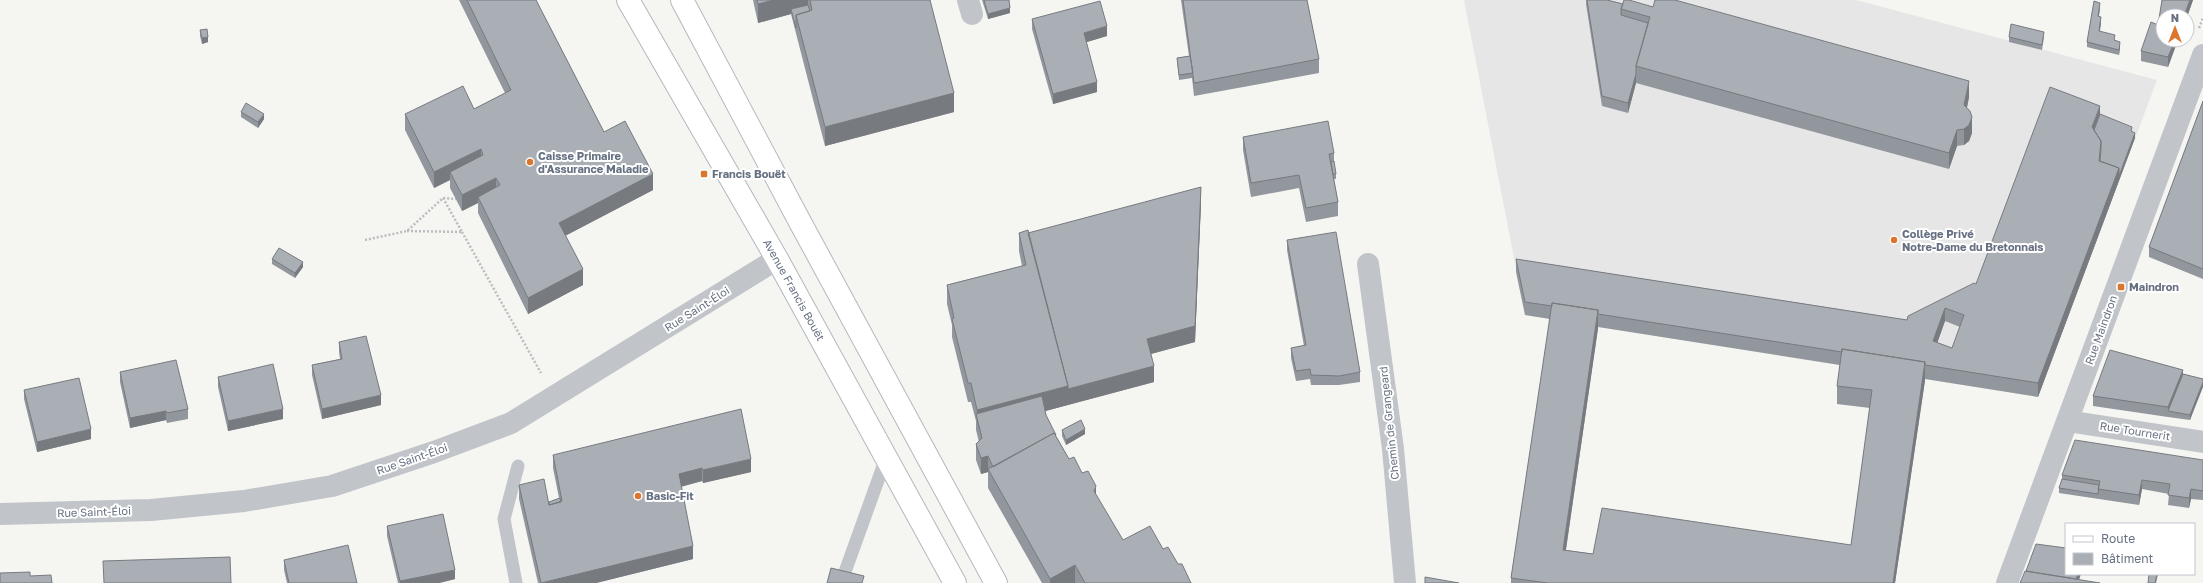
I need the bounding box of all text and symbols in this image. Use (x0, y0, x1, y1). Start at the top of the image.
north arrow (2155, 8, 2195, 48)
text: N (2171, 11, 2179, 24)
place label: Caisse Primaire d'Assurance Maladie (538, 149, 649, 175)
marker: Caisse Primaire d'Assurance Maladie (525, 157, 535, 167)
place label: Francis Bouët (712, 167, 786, 180)
marker: Francis Bouët (699, 169, 709, 179)
place label: Collège Privé Notre-Dame du Bretonnais (1902, 227, 2043, 253)
marker: Collège Privé Notre-Dame du Bretonnais (1889, 235, 1899, 245)
street label: Avenue Francis Bouët (761, 237, 828, 343)
place label: Maindron (2129, 280, 2179, 293)
marker: Maindron (2116, 282, 2126, 292)
street label: Rue Saint-Éloi (662, 283, 732, 334)
street label: Rue Maindron (2082, 293, 2119, 366)
street label: Chemin de Grangeard (1376, 366, 1401, 480)
street label: Rue Tournerit (2099, 419, 2171, 442)
street label: Rue Saint-Éloi (375, 440, 449, 477)
place label: Basic-Fit (646, 489, 694, 502)
marker: Basic-Fit (633, 491, 643, 501)
street label: Rue Saint-Éloi (57, 504, 131, 519)
legend (2065, 523, 2195, 575)
text: Route (2101, 531, 2135, 546)
text: Bâtiment (2101, 551, 2154, 566)

